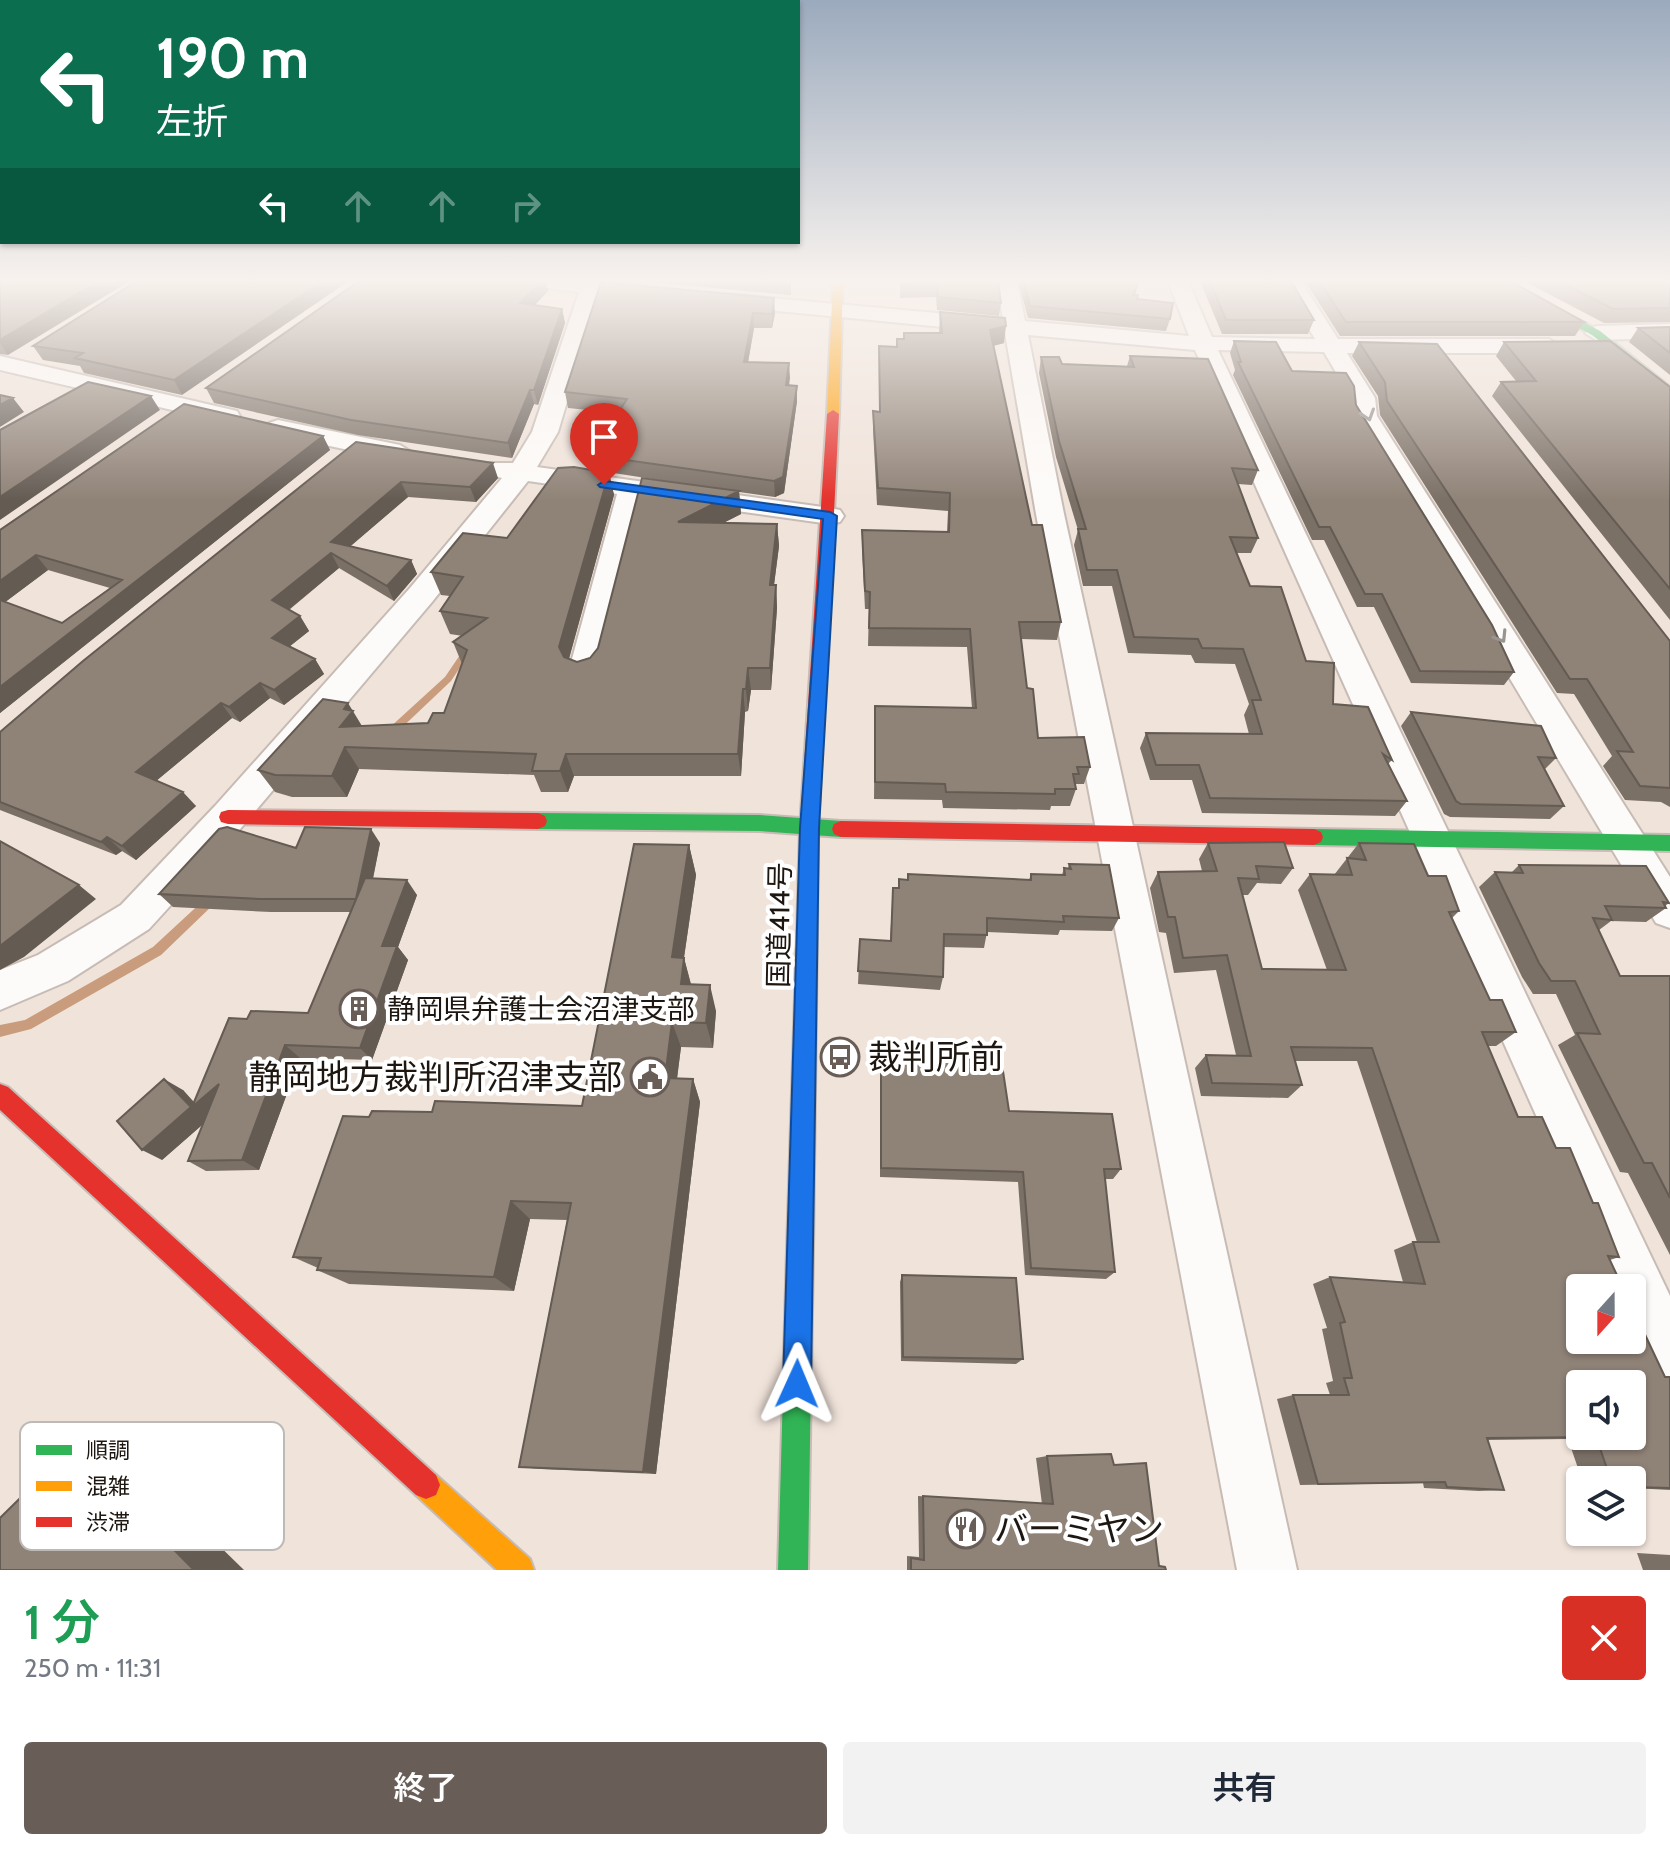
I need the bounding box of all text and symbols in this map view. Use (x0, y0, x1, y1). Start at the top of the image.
text: 190 m (156, 24, 309, 92)
icon: left (24, 32, 128, 136)
text: 左折 (156, 99, 228, 143)
icon: left (252, 184, 296, 228)
icon: ahead (336, 184, 380, 228)
icon: ahead (420, 184, 464, 228)
icon: right (504, 184, 548, 228)
pin (570, 403, 638, 485)
one-way arrow (1359, 408, 1375, 421)
icon: arrive (582, 415, 626, 459)
one-way arrow (1491, 628, 1507, 643)
street label: 国道414号 (761, 862, 797, 988)
building icon: 静岡県弁護士会沼津支部 (338, 988, 380, 1030)
place label: 静岡県弁護士会沼津支部 (387, 992, 695, 1026)
bus stop icon: 裁判所前 (819, 1036, 861, 1078)
place label: 裁判所前 (868, 1036, 1004, 1078)
place label: 静岡地方裁判所沼津支部 (248, 1056, 622, 1098)
public building icon: 静岡地方裁判所沼津支部 (629, 1056, 671, 1098)
north arrow (1566, 1274, 1646, 1354)
map controls (1566, 1274, 1646, 1546)
position arrow (755, 1342, 839, 1426)
button: sound (1566, 1370, 1646, 1450)
legend (20, 1422, 284, 1550)
text: 順調 (86, 1437, 130, 1464)
button: layers (1566, 1466, 1646, 1546)
text: 混雑 (86, 1473, 130, 1500)
restaurant icon: バーミヤン (945, 1508, 987, 1550)
place label: バーミヤン (994, 1508, 1164, 1550)
text: 渋滞 (86, 1509, 130, 1536)
text: 1 分 (24, 1593, 100, 1651)
button: close (1562, 1596, 1646, 1680)
text: 250 m · 11:31 (24, 1652, 161, 1684)
button: 終了 (24, 1742, 827, 1834)
button: 共有 (843, 1742, 1646, 1834)

